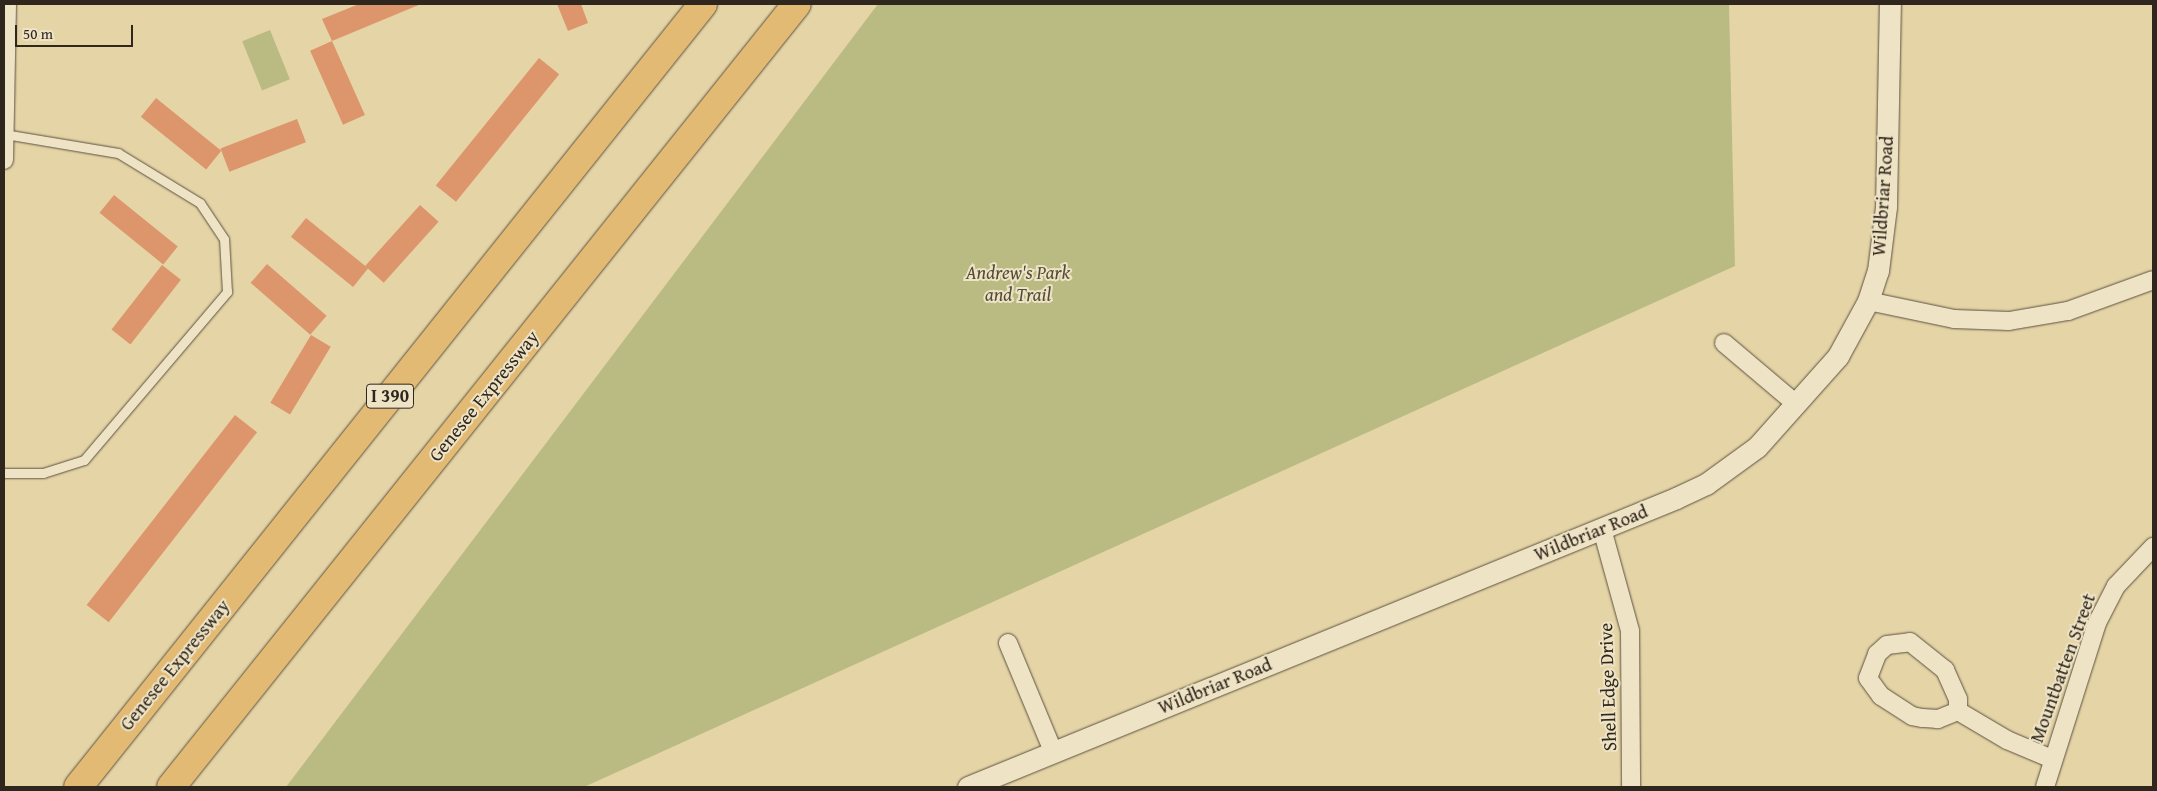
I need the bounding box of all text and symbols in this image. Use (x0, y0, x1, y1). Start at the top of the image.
scale bar (18, 15, 135, 47)
text: 50 m (23, 23, 53, 44)
street label: Wildbriar Road (1867, 135, 1899, 257)
park label: Andrew's Park and Trail (966, 262, 1070, 306)
street label: Genesee Expressway (424, 326, 544, 466)
road number: I 390 (365, 381, 415, 412)
street label: Wildbriar Road (1531, 500, 1651, 566)
street label: Mountbatten Street (2025, 590, 2101, 746)
street label: Genesee Expressway (115, 595, 235, 735)
street label: Shell Edge Drive (1594, 622, 1622, 752)
street label: Wildbriar Road (1155, 653, 1275, 719)

